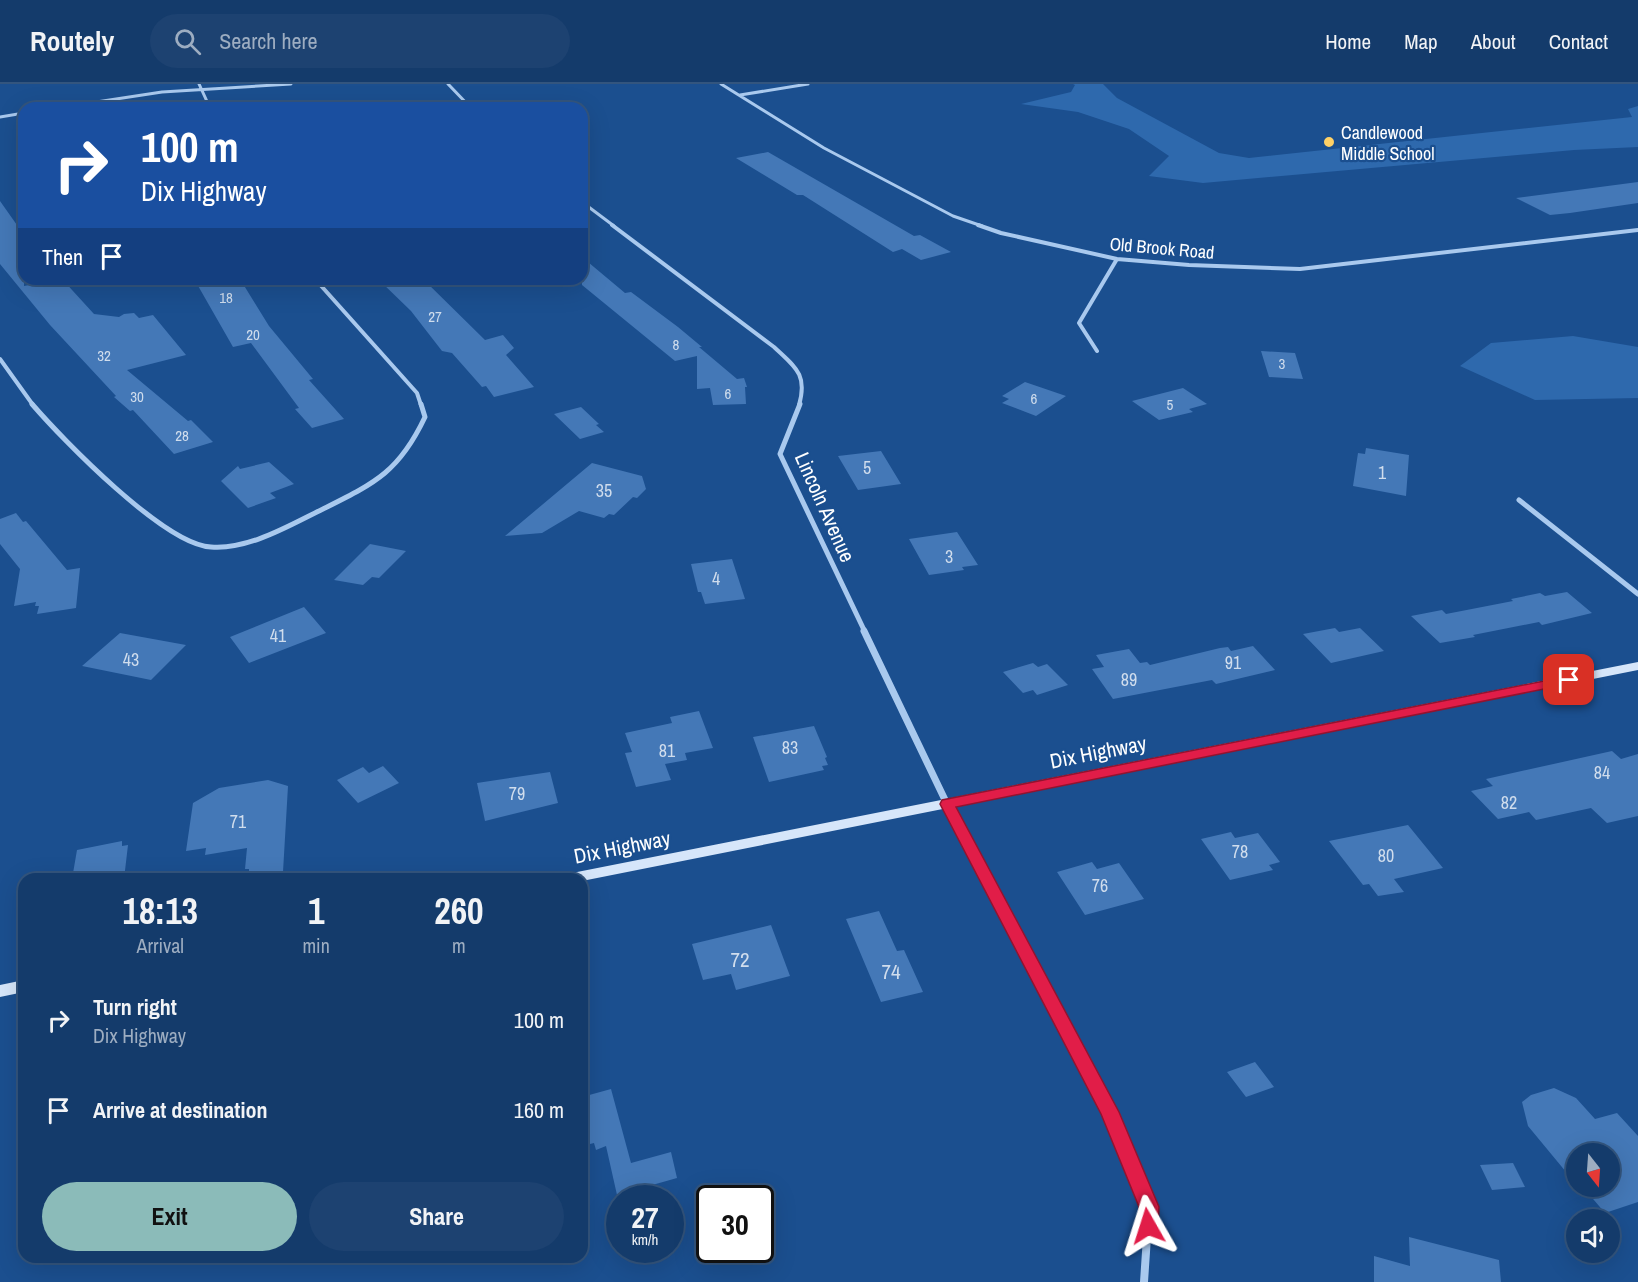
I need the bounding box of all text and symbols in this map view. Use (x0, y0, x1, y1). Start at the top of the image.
search box (150, 14, 570, 68)
text: Routely (30, 22, 114, 60)
icon: search (171, 25, 204, 58)
text: Search here (219, 26, 317, 56)
text: Home (1325, 27, 1371, 56)
text: Map (1404, 27, 1438, 56)
text: About (1471, 27, 1516, 56)
text: Contact (1549, 27, 1608, 56)
text: 100 m (141, 119, 239, 175)
place label: Candlewood Middle School (1341, 120, 1435, 166)
icon: right (42, 126, 120, 204)
marker: Candlewood Middle School (1322, 135, 1336, 149)
text: Dix Highway (141, 173, 267, 209)
street label: Old Brook Road (1109, 231, 1215, 265)
icon: arrive (95, 240, 128, 273)
text: Then (42, 242, 83, 272)
house number: 18 (219, 287, 233, 308)
house number: 27 (428, 306, 442, 327)
house number: 20 (246, 324, 260, 345)
house number: 8 (673, 334, 680, 355)
house number: 32 (97, 345, 111, 366)
house number: 3 (1279, 353, 1286, 374)
house number: 6 (725, 383, 732, 404)
house number: 30 (130, 386, 144, 407)
house number: 6 (1031, 388, 1038, 409)
house number: 5 (1167, 394, 1174, 415)
house number: 28 (175, 425, 189, 446)
street label: Lincoln Avenue (788, 447, 862, 567)
house number: 5 (863, 455, 871, 480)
house number: 1 (1378, 460, 1387, 485)
house number: 35 (596, 478, 612, 503)
house number: 3 (945, 544, 953, 569)
house number: 4 (712, 566, 720, 591)
house number: 41 (270, 623, 287, 648)
house number: 43 (123, 647, 139, 672)
house number: 91 (1225, 650, 1242, 675)
pin (1543, 654, 1594, 705)
icon: arrive (1552, 663, 1585, 696)
house number: 89 (1121, 667, 1137, 692)
street label: Dix Highway (1047, 728, 1149, 776)
house number: 83 (782, 735, 798, 760)
house number: 81 (659, 738, 676, 763)
house number: 84 (1594, 760, 1610, 785)
house number: 79 (509, 781, 525, 806)
house number: 82 (1501, 790, 1517, 815)
house number: 71 (230, 809, 247, 834)
street label: Dix Highway (571, 823, 673, 871)
house number: 78 (1232, 839, 1248, 864)
house number: 80 (1378, 843, 1394, 868)
house number: 76 (1092, 873, 1108, 898)
text: 18:13 (122, 887, 198, 935)
text: 1 (308, 887, 324, 935)
text: 260 (434, 887, 484, 935)
text: Arrival (137, 932, 184, 959)
text: min (302, 932, 330, 959)
text: m (452, 932, 466, 959)
house number: 72 (730, 945, 750, 974)
house number: 74 (881, 957, 901, 986)
text: Turn right (93, 992, 177, 1022)
icon: right (42, 1004, 75, 1037)
text: 100 m (514, 1005, 564, 1035)
text: Dix Highway (93, 1022, 186, 1049)
icon: arrive (42, 1094, 75, 1127)
text: Arrive at destination (93, 1095, 267, 1125)
text: 160 m (514, 1095, 564, 1125)
north arrow (1566, 1143, 1620, 1197)
map controls (1566, 1143, 1620, 1263)
button: Exit (42, 1182, 297, 1251)
button: Share (309, 1182, 564, 1251)
speed limit sign: 30 (696, 1185, 774, 1263)
position arrow (1116, 1194, 1180, 1258)
text: 27 (631, 1197, 659, 1237)
button: sound (1566, 1209, 1620, 1263)
text: km/h (632, 1229, 658, 1250)

